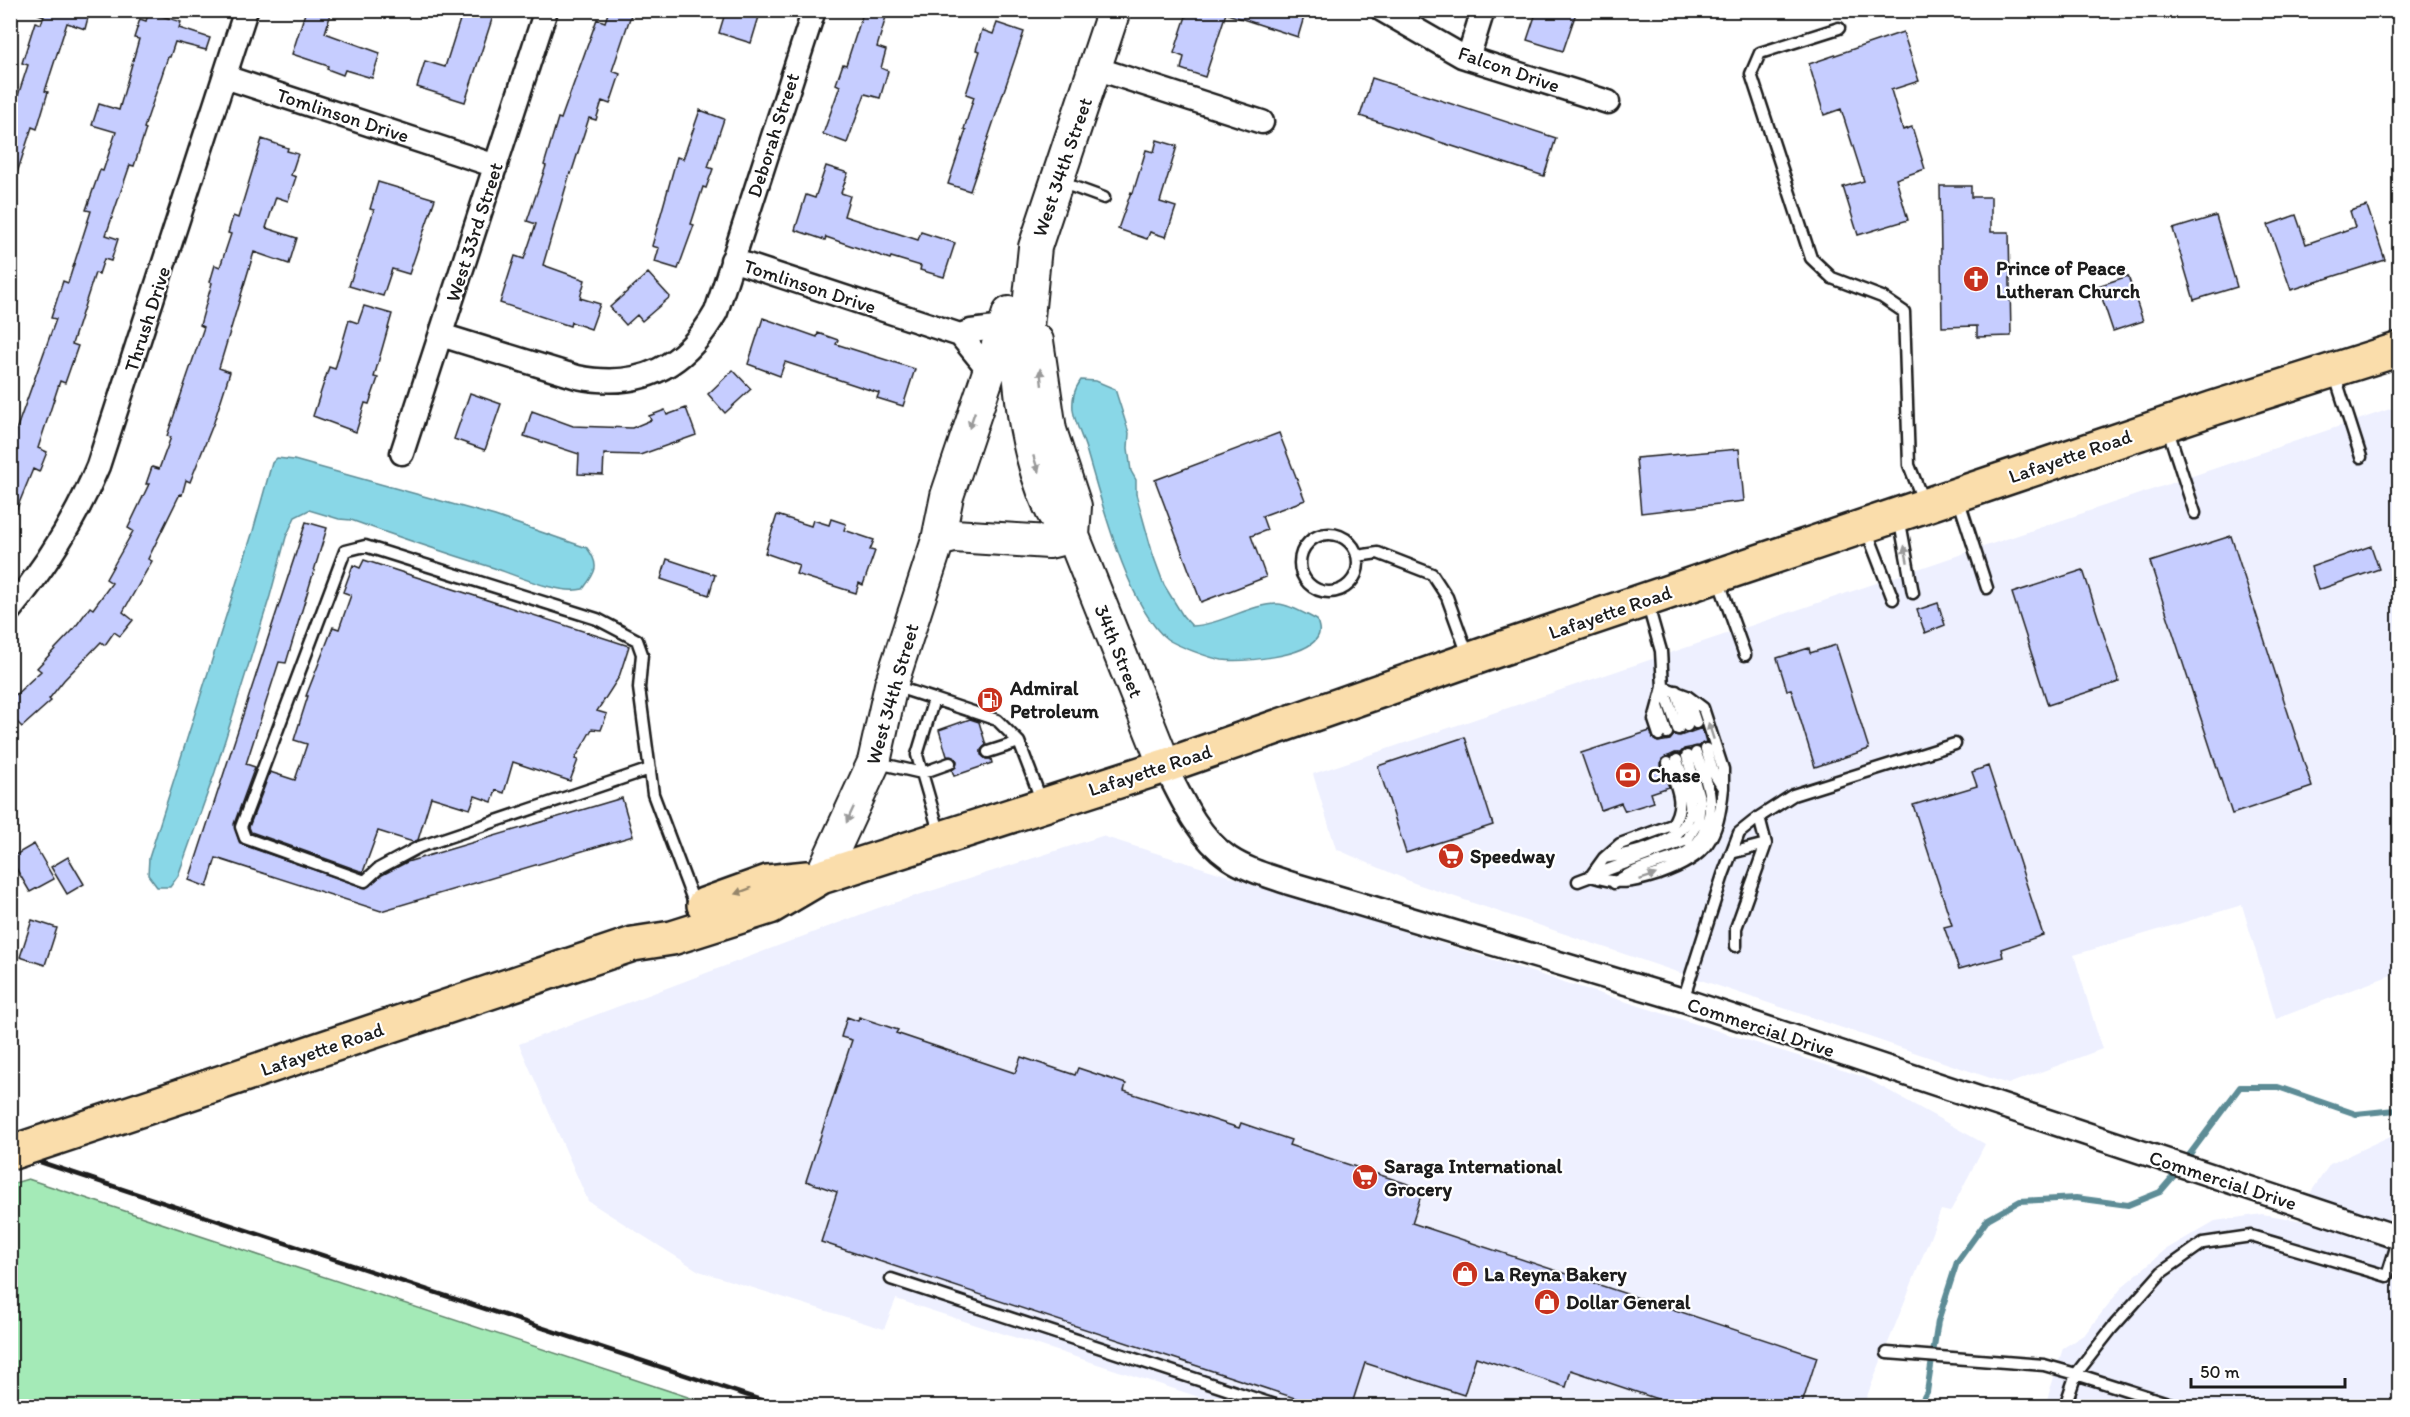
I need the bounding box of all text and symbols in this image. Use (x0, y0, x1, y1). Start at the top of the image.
street label: Falcon Drive (1455, 40, 1563, 98)
street label: Deborah Street (742, 70, 804, 200)
street label: Tomlinson Drive (274, 82, 412, 148)
street label: West 34th Street (1027, 94, 1097, 240)
street label: West 33rd Street (440, 159, 508, 305)
street label: Tomlinson Drive (741, 253, 879, 319)
place label: Prince of Peace Lutheran Church (1996, 256, 2141, 303)
street label: Thrush Drive (119, 263, 175, 375)
church icon: Prince of Peace Lutheran Church (1961, 264, 1991, 294)
one-way arrow (1036, 367, 1046, 386)
one-way arrow (967, 411, 977, 429)
street label: Lafayette Road (2005, 424, 2135, 488)
one-way arrow (1032, 455, 1041, 473)
one-way arrow (1901, 544, 1910, 563)
street label: Lafayette Road (1545, 580, 1675, 644)
street label: 34th Street (1089, 601, 1149, 702)
street label: West 34th Street (860, 621, 924, 767)
place label: Admiral Petroleum (1009, 676, 1099, 723)
fuel station icon: Admiral Petroleum (975, 685, 1005, 715)
one-way arrow (1706, 722, 1715, 740)
street label: Lafayette Road (1085, 739, 1215, 801)
bank icon: Chase (1613, 760, 1643, 790)
place label: Chase (1648, 763, 1701, 787)
one-way arrow (845, 806, 854, 823)
supermarket icon: Speedway (1436, 841, 1466, 871)
place label: Speedway (1470, 844, 1556, 869)
one-way arrow (1639, 872, 1657, 882)
one-way arrow (734, 887, 752, 896)
street label: Commercial Drive (1684, 992, 1838, 1062)
street label: Lafayette Road (257, 1017, 387, 1081)
street label: Commercial Drive (2146, 1145, 2300, 1215)
place label: Saraga International Grocery (1384, 1154, 1562, 1202)
supermarket icon: Saraga International Grocery (1350, 1162, 1380, 1192)
shop icon: La Reyna Bakery (1450, 1259, 1480, 1289)
place label: La Reyna Bakery (1484, 1262, 1627, 1287)
shop icon: Dollar General (1532, 1287, 1562, 1317)
place label: Dollar General (1566, 1290, 1691, 1314)
scale bar (2191, 1351, 2346, 1389)
text: 50 m (2200, 1361, 2240, 1383)

